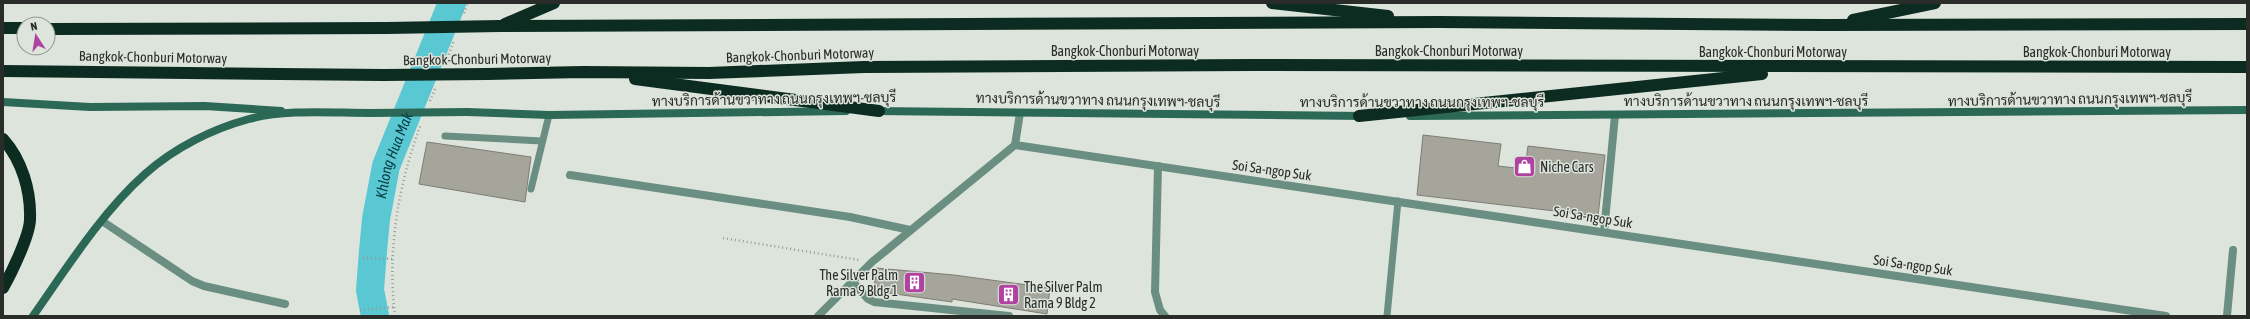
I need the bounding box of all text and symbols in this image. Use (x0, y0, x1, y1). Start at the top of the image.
north arrow (16, 16, 56, 56)
text: N (29, 20, 38, 33)
street label: Bangkok-Chonburi Motorway (1051, 43, 1199, 59)
street label: Bangkok-Chonburi Motorway (1375, 43, 1523, 59)
street label: Bangkok-Chonburi Motorway (726, 44, 875, 66)
street label: Bangkok-Chonburi Motorway (1699, 44, 1847, 60)
street label: Bangkok-Chonburi Motorway (2023, 44, 2171, 60)
street label: Bangkok-Chonburi Motorway (79, 48, 227, 66)
street label: Bangkok-Chonburi Motorway (403, 50, 551, 68)
street label: ทางบริการด้านขวาทาง ถนนกรุงเทพฯ-ชลบุรี (652, 88, 897, 111)
street label: ทางบริการด้านขวาทาง ถนนกรุงเทพฯ-ชลบุรี (1948, 88, 2193, 111)
street label: ทางบริการด้านขวาทาง ถนนกรุงเทพฯ-ชลบุรี (976, 89, 1221, 112)
street label: ทางบริการด้านขวาทาง ถนนกรุงเทพฯ-ชลบุรี (1624, 92, 1869, 111)
street label: ทางบริการด้านขวาทาง ถนนกรุงเทพฯ-ชลบุรี (1300, 93, 1545, 112)
water label: Khlong Hua Mak (372, 109, 416, 200)
shop icon: Niche Cars (1511, 154, 1537, 180)
street label: Soi Sa-ngop Suk (1231, 157, 1313, 183)
place label: Niche Cars (1540, 159, 1594, 175)
street label: Soi Sa-ngop Suk (1552, 203, 1634, 231)
street label: Soi Sa-ngop Suk (1872, 252, 1954, 278)
place label: The Silver Palm Rama 9 Bldg 1 (819, 267, 898, 299)
building icon: The Silver Palm Rama 9 Bldg 1 (901, 270, 927, 296)
place label: The Silver Palm Rama 9 Bldg 2 (1024, 279, 1103, 311)
building icon: The Silver Palm Rama 9 Bldg 2 (995, 282, 1021, 308)

